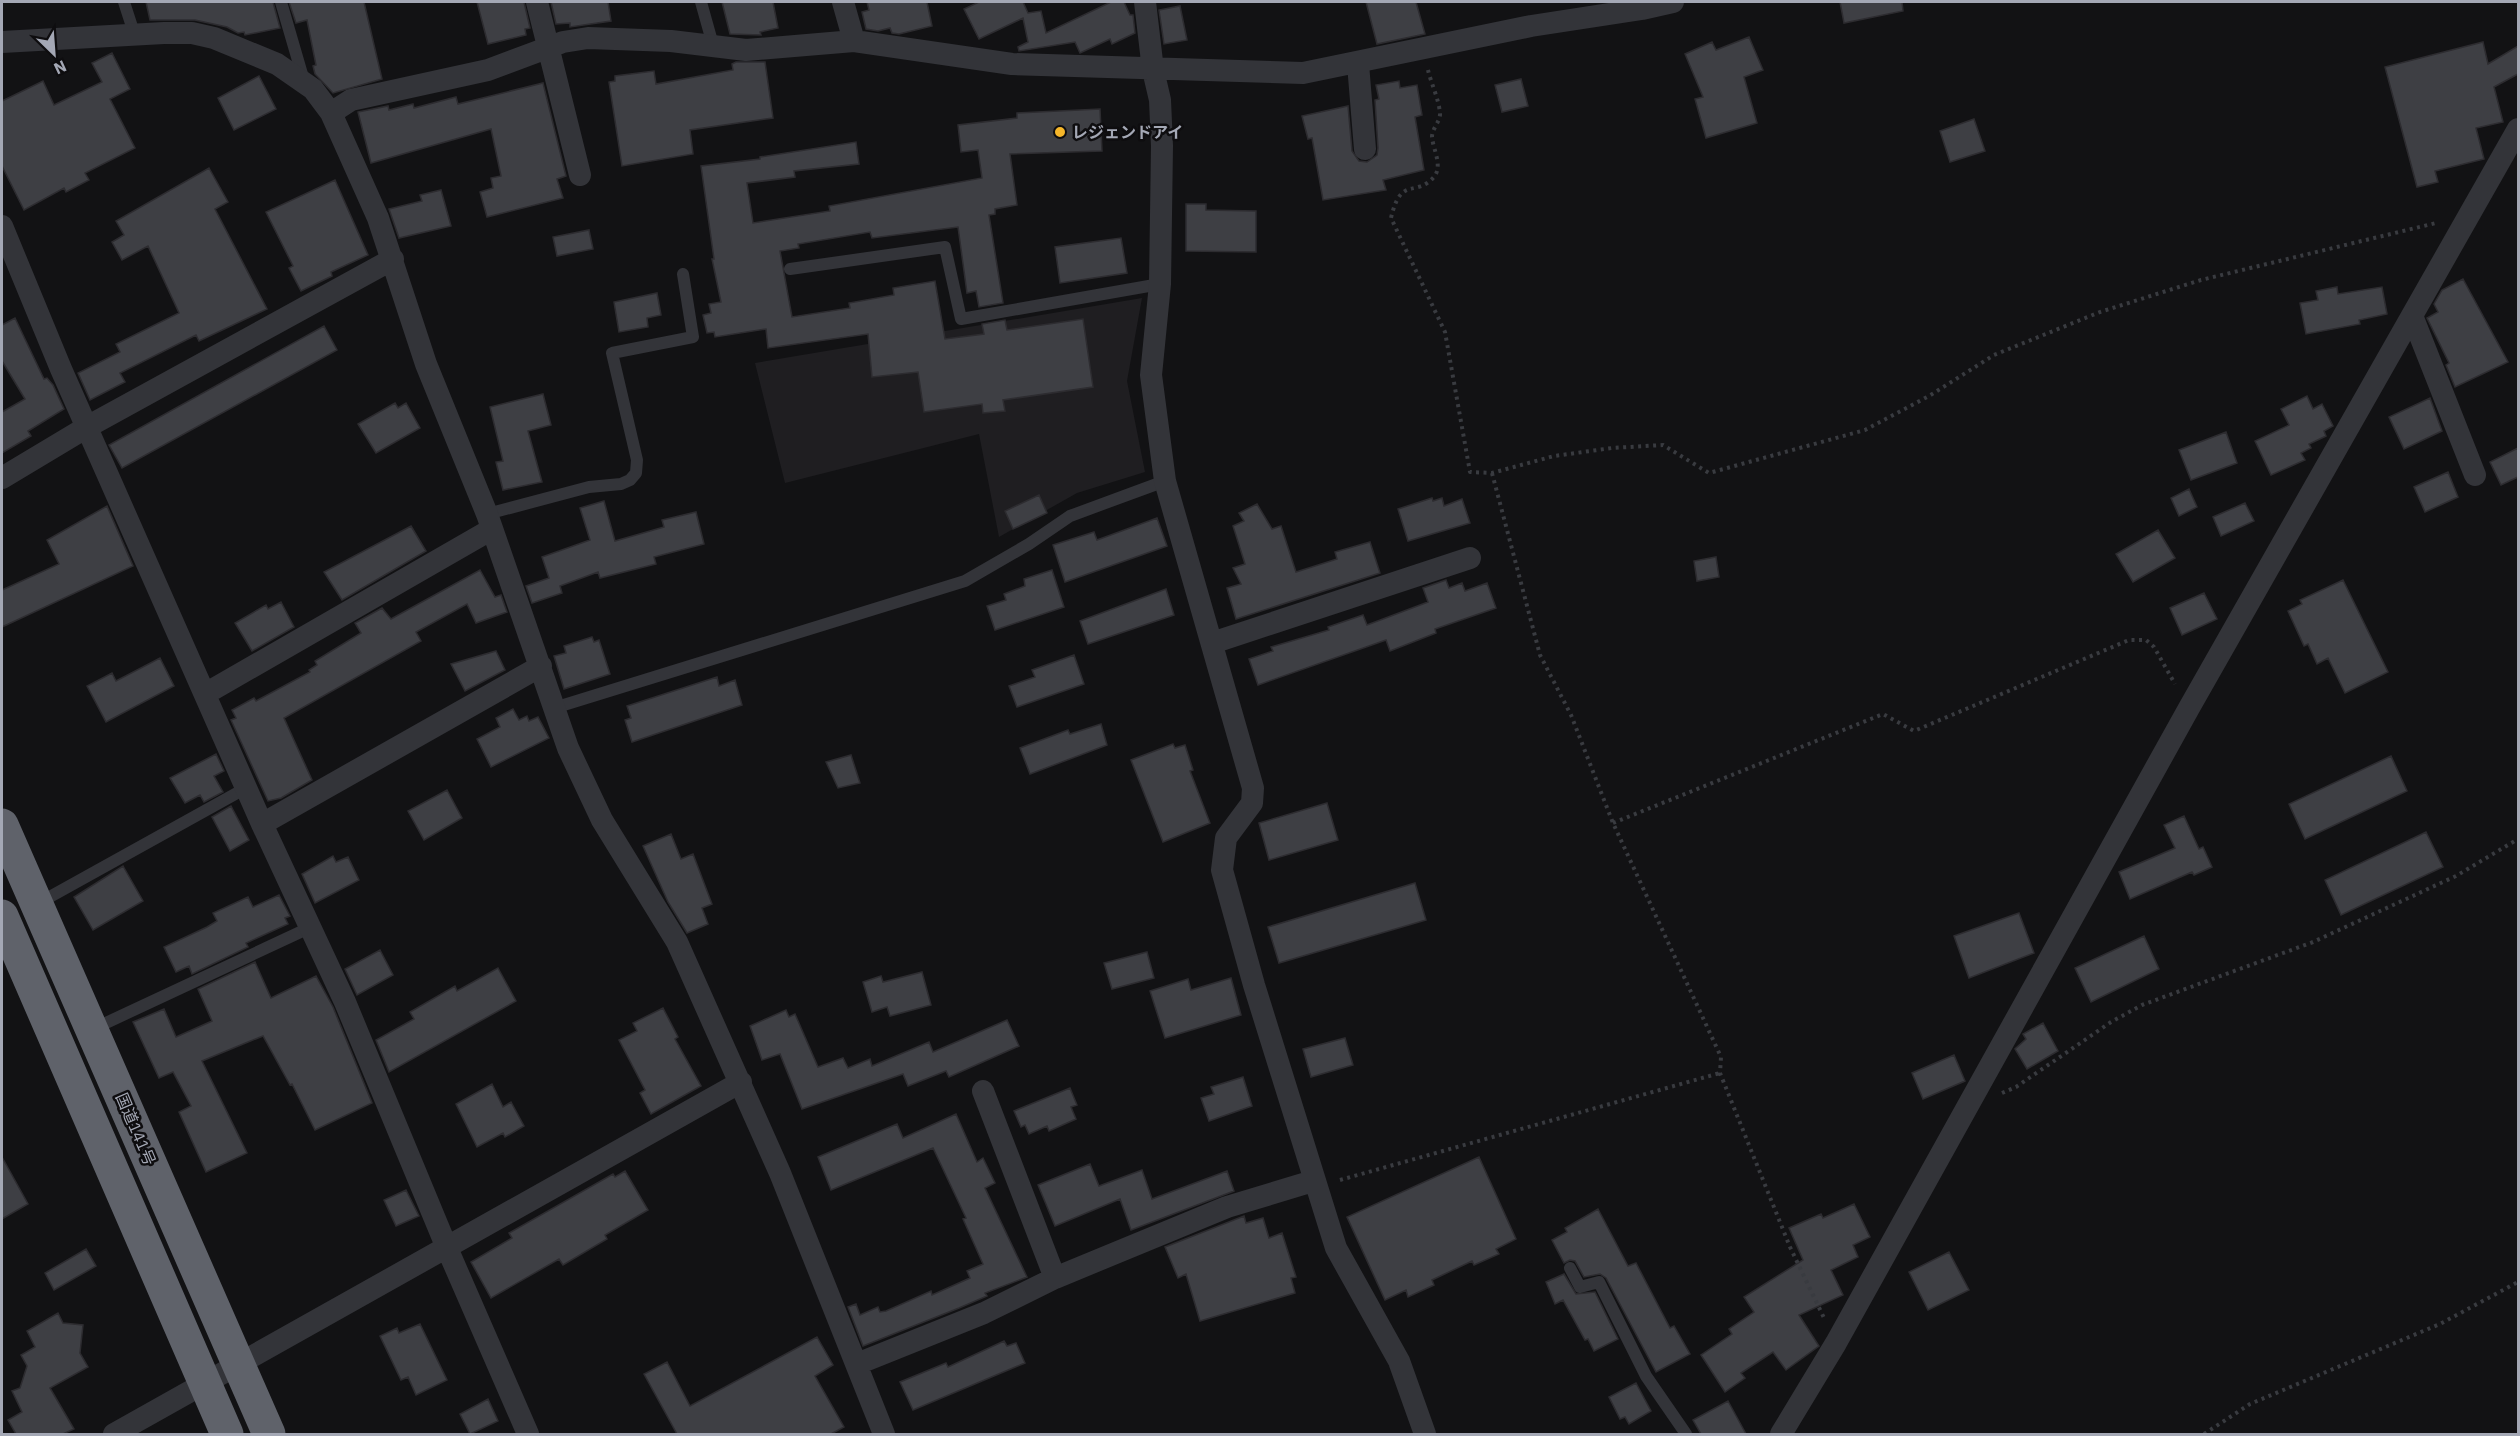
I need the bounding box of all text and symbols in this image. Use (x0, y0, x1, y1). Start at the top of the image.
north arrow (24, 24, 84, 84)
text: N (51, 56, 70, 79)
place label: レジェンドアイ (1072, 122, 1183, 142)
marker: レジェンドアイ (1053, 125, 1067, 139)
street label: 国道141号 (112, 1090, 160, 1168)

